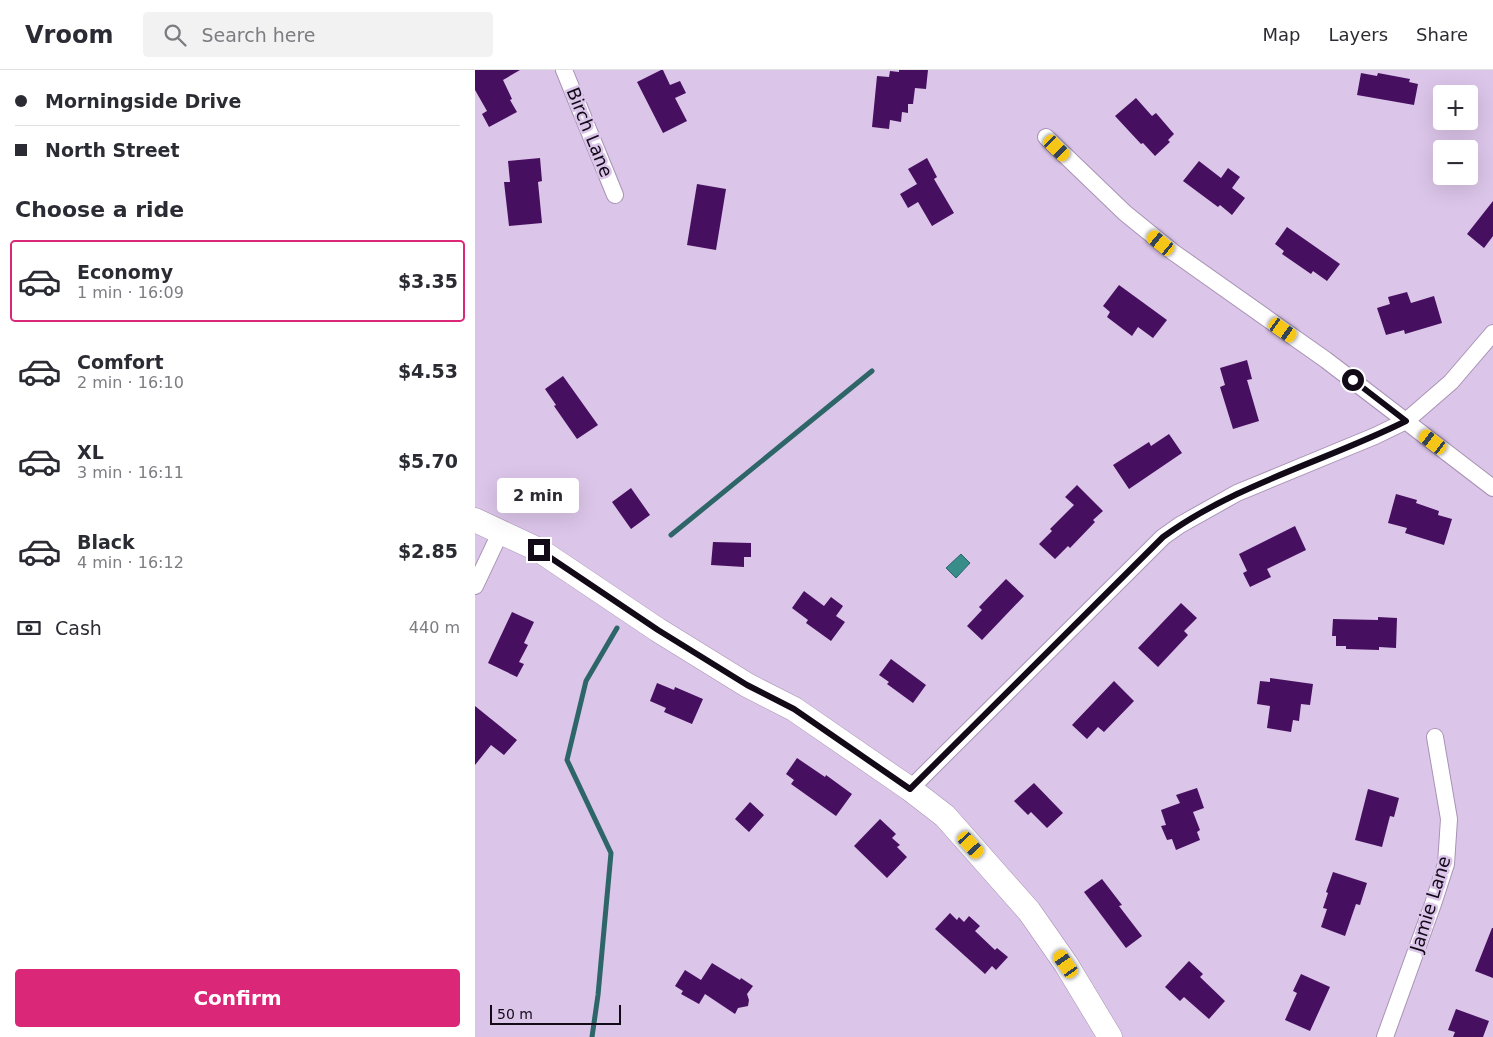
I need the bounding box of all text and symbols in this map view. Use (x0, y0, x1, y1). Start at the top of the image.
search box (143, 12, 493, 57)
text: Vroom (25, 21, 113, 49)
icon: search (161, 21, 189, 49)
text: Search here (201, 24, 316, 46)
text: Map (1262, 24, 1300, 45)
text: Layers (1328, 24, 1388, 45)
text: Share (1416, 24, 1468, 45)
street label: Birch Lane (562, 84, 618, 180)
map controls (1433, 85, 1478, 185)
button: + (1433, 85, 1478, 130)
text: Morningside Drive (45, 90, 241, 112)
car (1041, 132, 1072, 164)
text: North Street (45, 139, 180, 161)
button: − (1433, 140, 1478, 185)
text: Choose a ride (15, 197, 184, 222)
car (1144, 228, 1177, 258)
icon: car (17, 259, 62, 304)
text: Economy (77, 261, 173, 283)
text: $3.35 (398, 270, 458, 292)
text: 1 min · 16:09 (77, 283, 184, 302)
car (1266, 315, 1299, 345)
icon: car (17, 349, 62, 394)
text: Comfort (77, 351, 164, 373)
text: $4.53 (398, 360, 458, 382)
route start (1342, 369, 1364, 391)
text: 2 min · 16:10 (77, 373, 184, 392)
car (1416, 427, 1449, 457)
icon: car (17, 439, 62, 484)
text: XL (77, 441, 104, 463)
text: $5.70 (398, 450, 458, 472)
text: 3 min · 16:11 (77, 463, 184, 482)
callout: 2 min (498, 478, 580, 512)
text: 2 min (513, 486, 563, 505)
icon: car (17, 529, 62, 574)
text: Black (77, 531, 135, 553)
route end (528, 539, 550, 561)
text: $2.85 (398, 540, 458, 562)
text: 4 min · 16:12 (77, 553, 184, 572)
icon: cash (15, 614, 43, 642)
text: Cash (55, 617, 102, 639)
text: 440 m (409, 618, 460, 637)
car (955, 829, 986, 861)
street label: Jamie Lane (1405, 853, 1455, 955)
car (1051, 947, 1080, 981)
button: Confirm (15, 969, 460, 1027)
scale bar (490, 1002, 621, 1025)
text: 50 m (497, 1006, 533, 1022)

